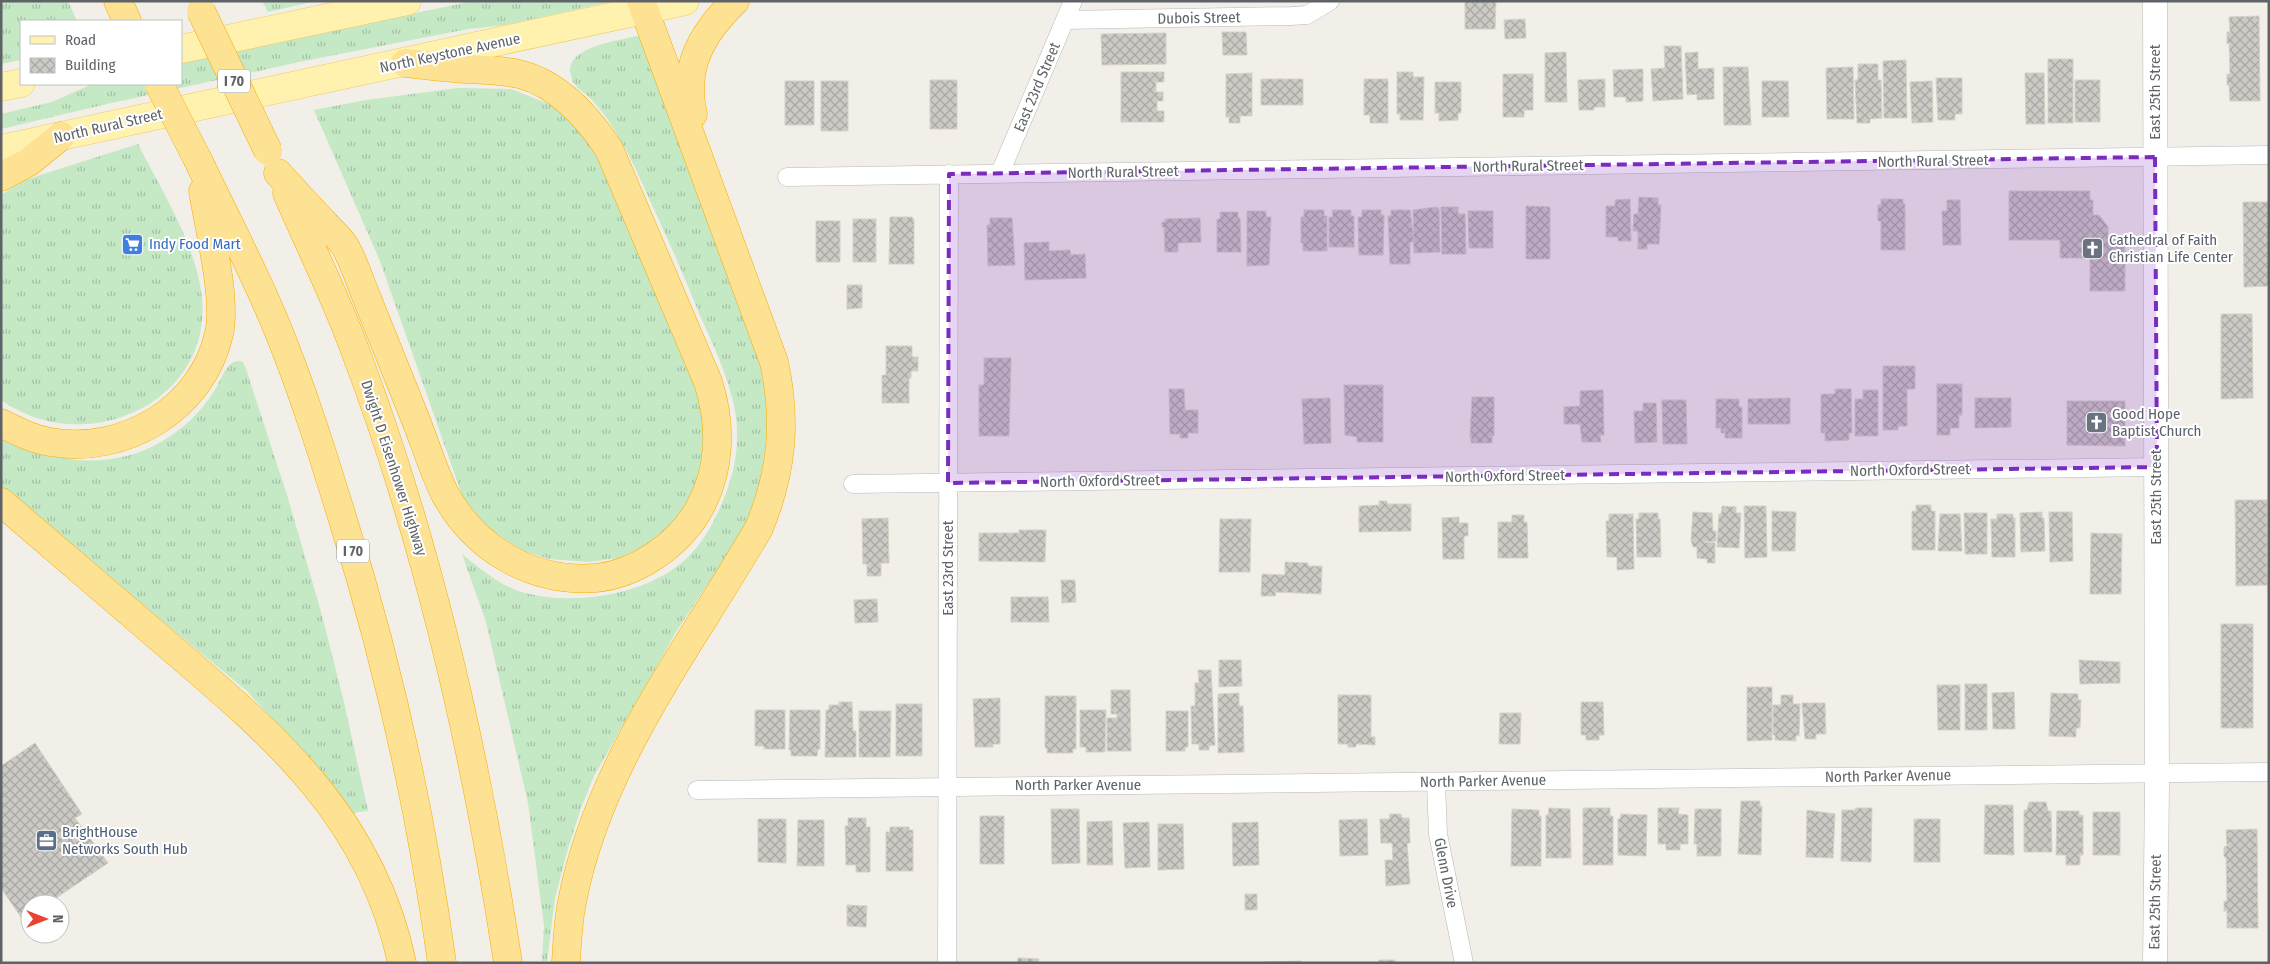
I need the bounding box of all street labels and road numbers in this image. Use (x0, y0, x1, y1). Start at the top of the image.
street label: Dubois Street (1157, 8, 1241, 28)
street label: North Keystone Avenue (378, 29, 522, 77)
street label: East 23rd Street (1010, 39, 1064, 134)
street label: East 25th Street (2146, 44, 2164, 140)
road number: I 70 (218, 70, 250, 92)
street label: North Rural Street (52, 105, 164, 147)
street label: North Rural Street (1877, 151, 1989, 171)
street label: North Rural Street (1472, 156, 1584, 176)
street label: North Rural Street (1067, 162, 1179, 182)
street label: Dwight D Eisenhower Highway (357, 378, 431, 558)
street label: East 25th Street (2147, 449, 2165, 545)
street label: North Oxford Street (1850, 460, 1970, 480)
street label: North Oxford Street (1445, 466, 1565, 486)
street label: North Oxford Street (1040, 471, 1160, 491)
street label: East 23rd Street (939, 520, 957, 616)
road number: I 70 (337, 540, 369, 562)
street label: North Parker Avenue (1825, 766, 1951, 786)
street label: North Parker Avenue (1420, 771, 1546, 791)
street label: North Parker Avenue (1015, 776, 1141, 794)
street label: Glenn Drive (1430, 836, 1462, 910)
street label: East 25th Street (2145, 854, 2165, 950)

